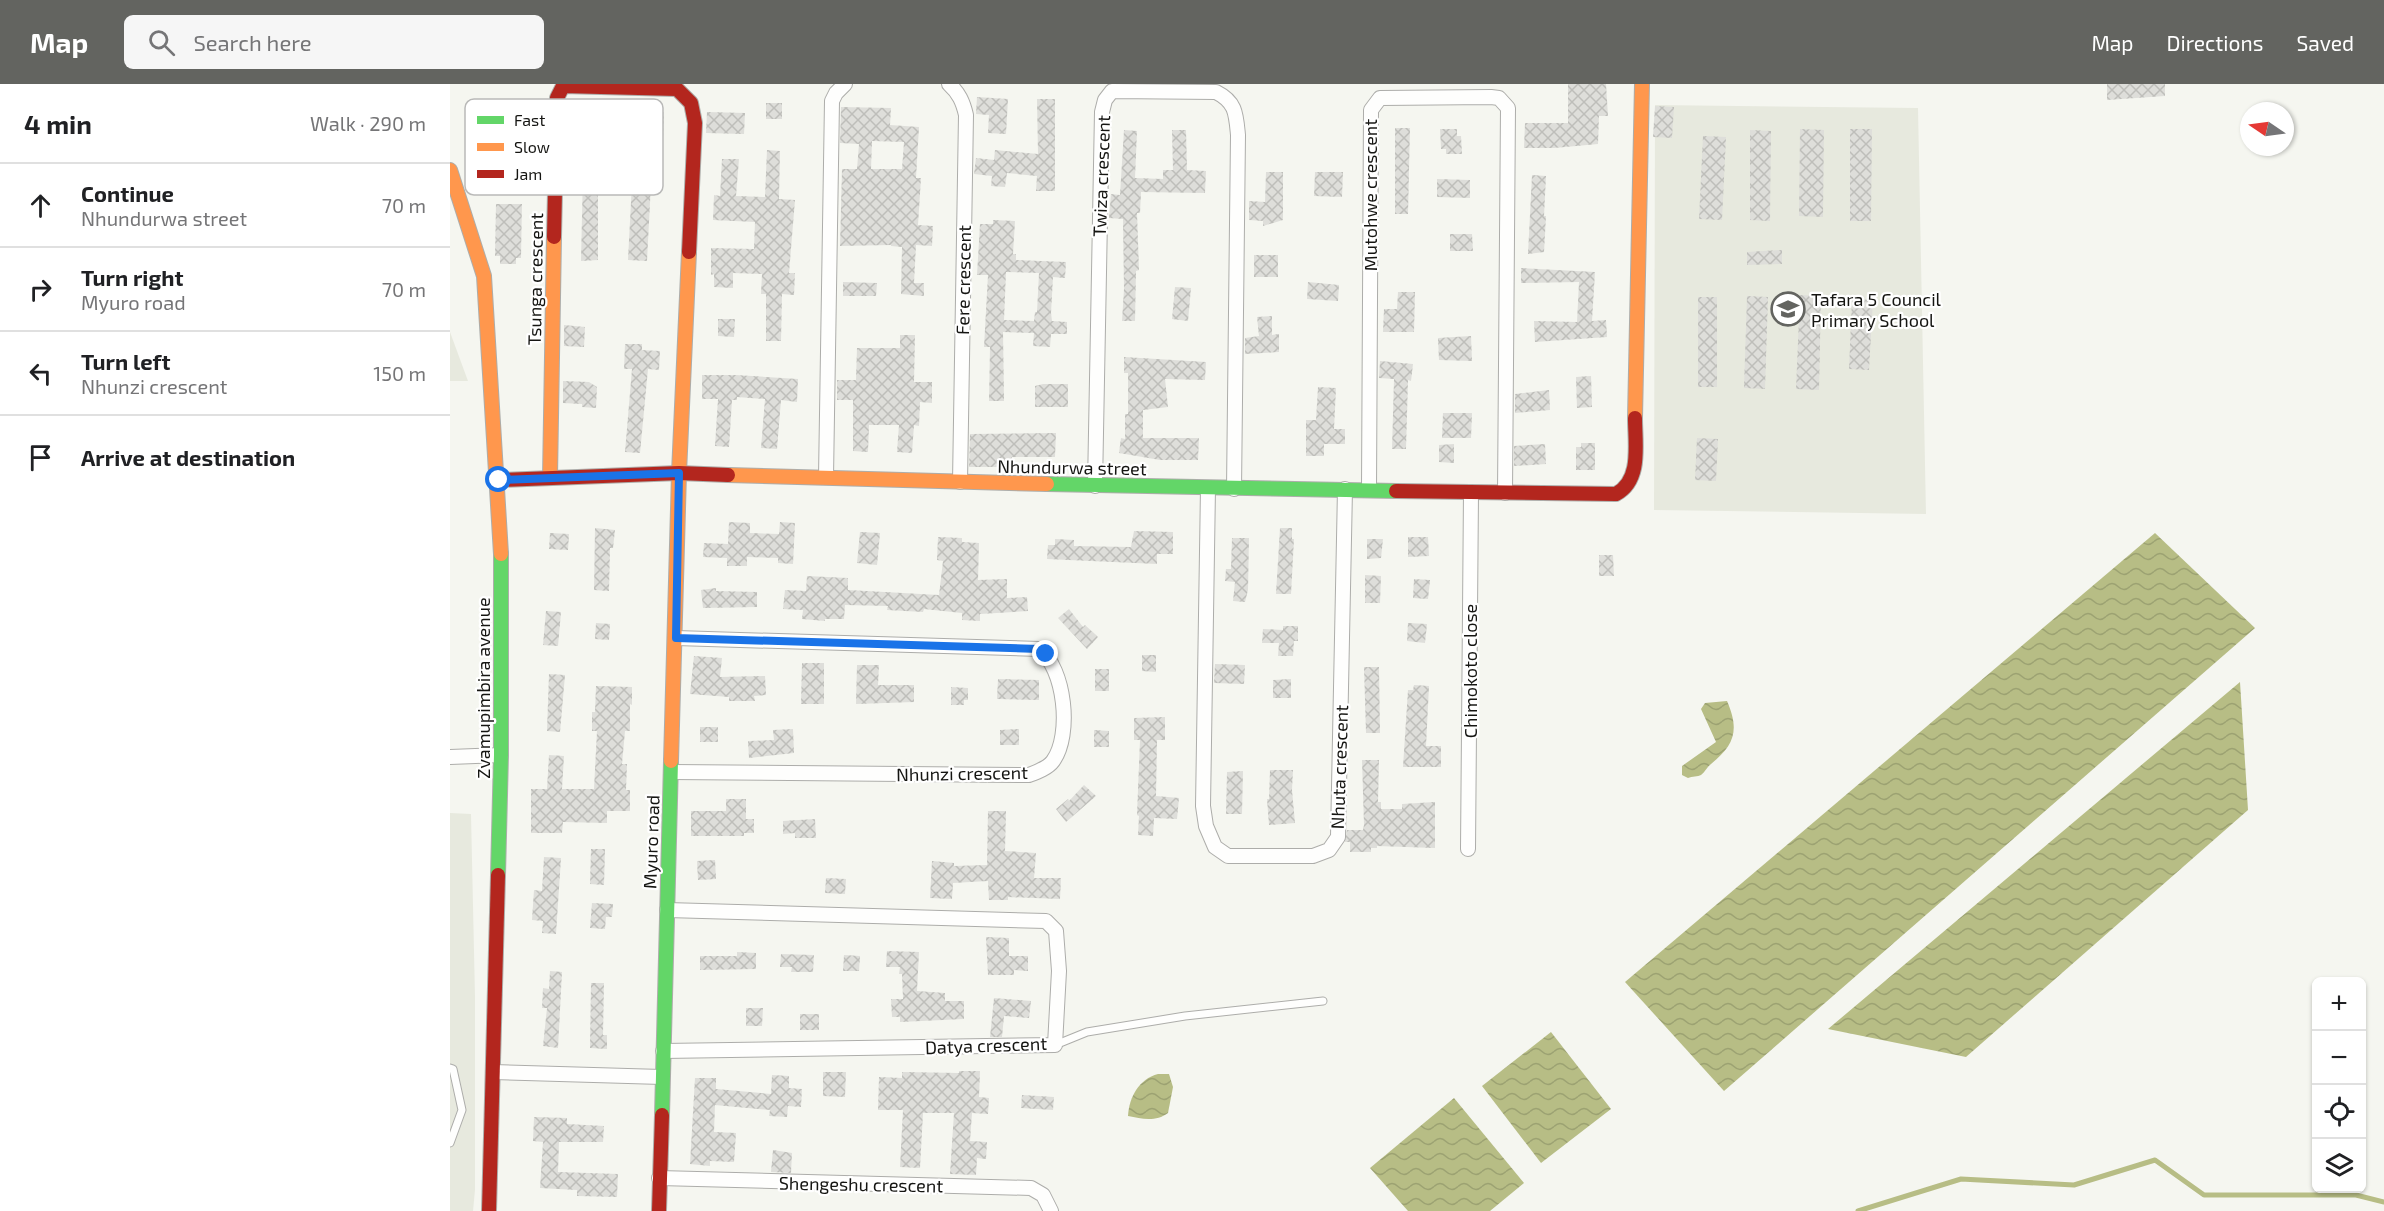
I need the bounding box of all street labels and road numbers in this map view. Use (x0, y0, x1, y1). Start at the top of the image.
street label: Twiza crescent (1088, 115, 1114, 237)
street label: Mutohwe crescent (1359, 119, 1381, 271)
street label: Tsunga crescent (523, 212, 547, 345)
street label: Fere crescent (951, 225, 975, 335)
street label: Nhundurwa street (997, 455, 1147, 479)
street label: Zvamupimbira avenue (472, 597, 494, 779)
street label: Chimokoto close (1459, 604, 1481, 738)
street label: Nhuta crescent (1326, 704, 1352, 830)
street label: Nhunzi crescent (896, 761, 1028, 785)
street label: Myuro road (638, 795, 664, 889)
street label: Datya crescent (925, 1032, 1048, 1058)
street label: Shengeshu crescent (779, 1172, 944, 1196)

